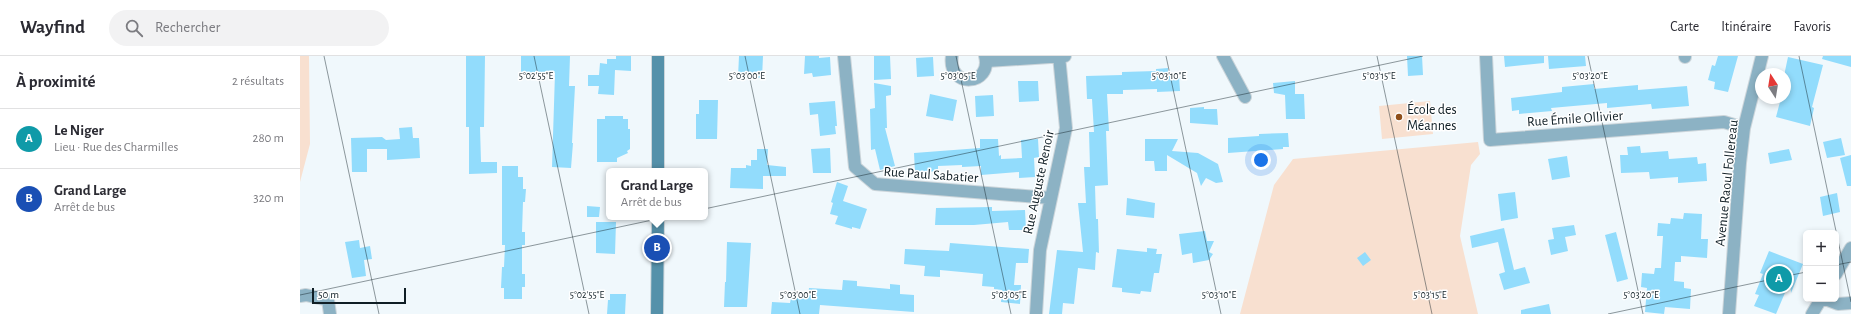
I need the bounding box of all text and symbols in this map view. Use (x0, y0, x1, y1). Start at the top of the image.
search box (109, 10, 389, 46)
icon: search (123, 17, 145, 39)
text: Wayfind (20, 18, 85, 37)
text: Rechercher (155, 20, 220, 35)
text: Carte (1670, 20, 1699, 34)
text: Itinéraire (1721, 20, 1771, 34)
text: Favoris (1793, 20, 1831, 34)
north arrow (1755, 68, 1791, 104)
text: 5°02'55"E (519, 71, 553, 81)
text: 5°03'00"E (729, 71, 765, 81)
text: 5°03'05"E (940, 71, 976, 81)
text: 5°03'10"E (1152, 71, 1186, 81)
text: 5°03'15"E (1362, 71, 1396, 81)
text: 5°03'20"E (1572, 71, 1608, 81)
text: À proximité (16, 73, 96, 90)
text: 2 résultats (232, 75, 284, 88)
place label: École des Méannes (1407, 100, 1457, 133)
street label: Rue Émile Ollivier (1526, 106, 1624, 129)
marker: École des Méannes (1394, 112, 1404, 122)
street label: Avenue Raoul Follereau (1713, 119, 1741, 247)
text: Le Niger (54, 123, 104, 138)
street label: Rue Auguste Renoir (1021, 128, 1057, 236)
text: A (25, 132, 33, 145)
text: 280 m (253, 132, 284, 145)
text: Lieu · Rue des Charmilles (54, 141, 178, 154)
your location (1251, 150, 1271, 170)
street label: Rue Paul Sabatier (883, 165, 979, 185)
popup (606, 168, 708, 220)
text: Grand Large (621, 178, 693, 193)
text: Grand Large (54, 183, 126, 198)
text: B (25, 192, 33, 205)
text: 320 m (253, 192, 284, 205)
text: Arrêt de bus (621, 196, 682, 209)
text: Arrêt de bus (54, 201, 115, 214)
map controls (1803, 230, 1839, 302)
button: + (1803, 230, 1839, 266)
pin: B (644, 233, 670, 263)
pin: A (1766, 264, 1792, 294)
button: − (1803, 266, 1839, 302)
scale bar (312, 286, 406, 305)
text: 50 m (318, 289, 339, 300)
text: 5°02'55"E (570, 290, 604, 300)
text: 5°03'00"E (780, 290, 816, 300)
text: 5°03'05"E (991, 290, 1027, 300)
text: 5°03'10"E (1202, 290, 1236, 300)
text: 5°03'15"E (1413, 290, 1447, 300)
text: 5°03'20"E (1623, 290, 1659, 300)

